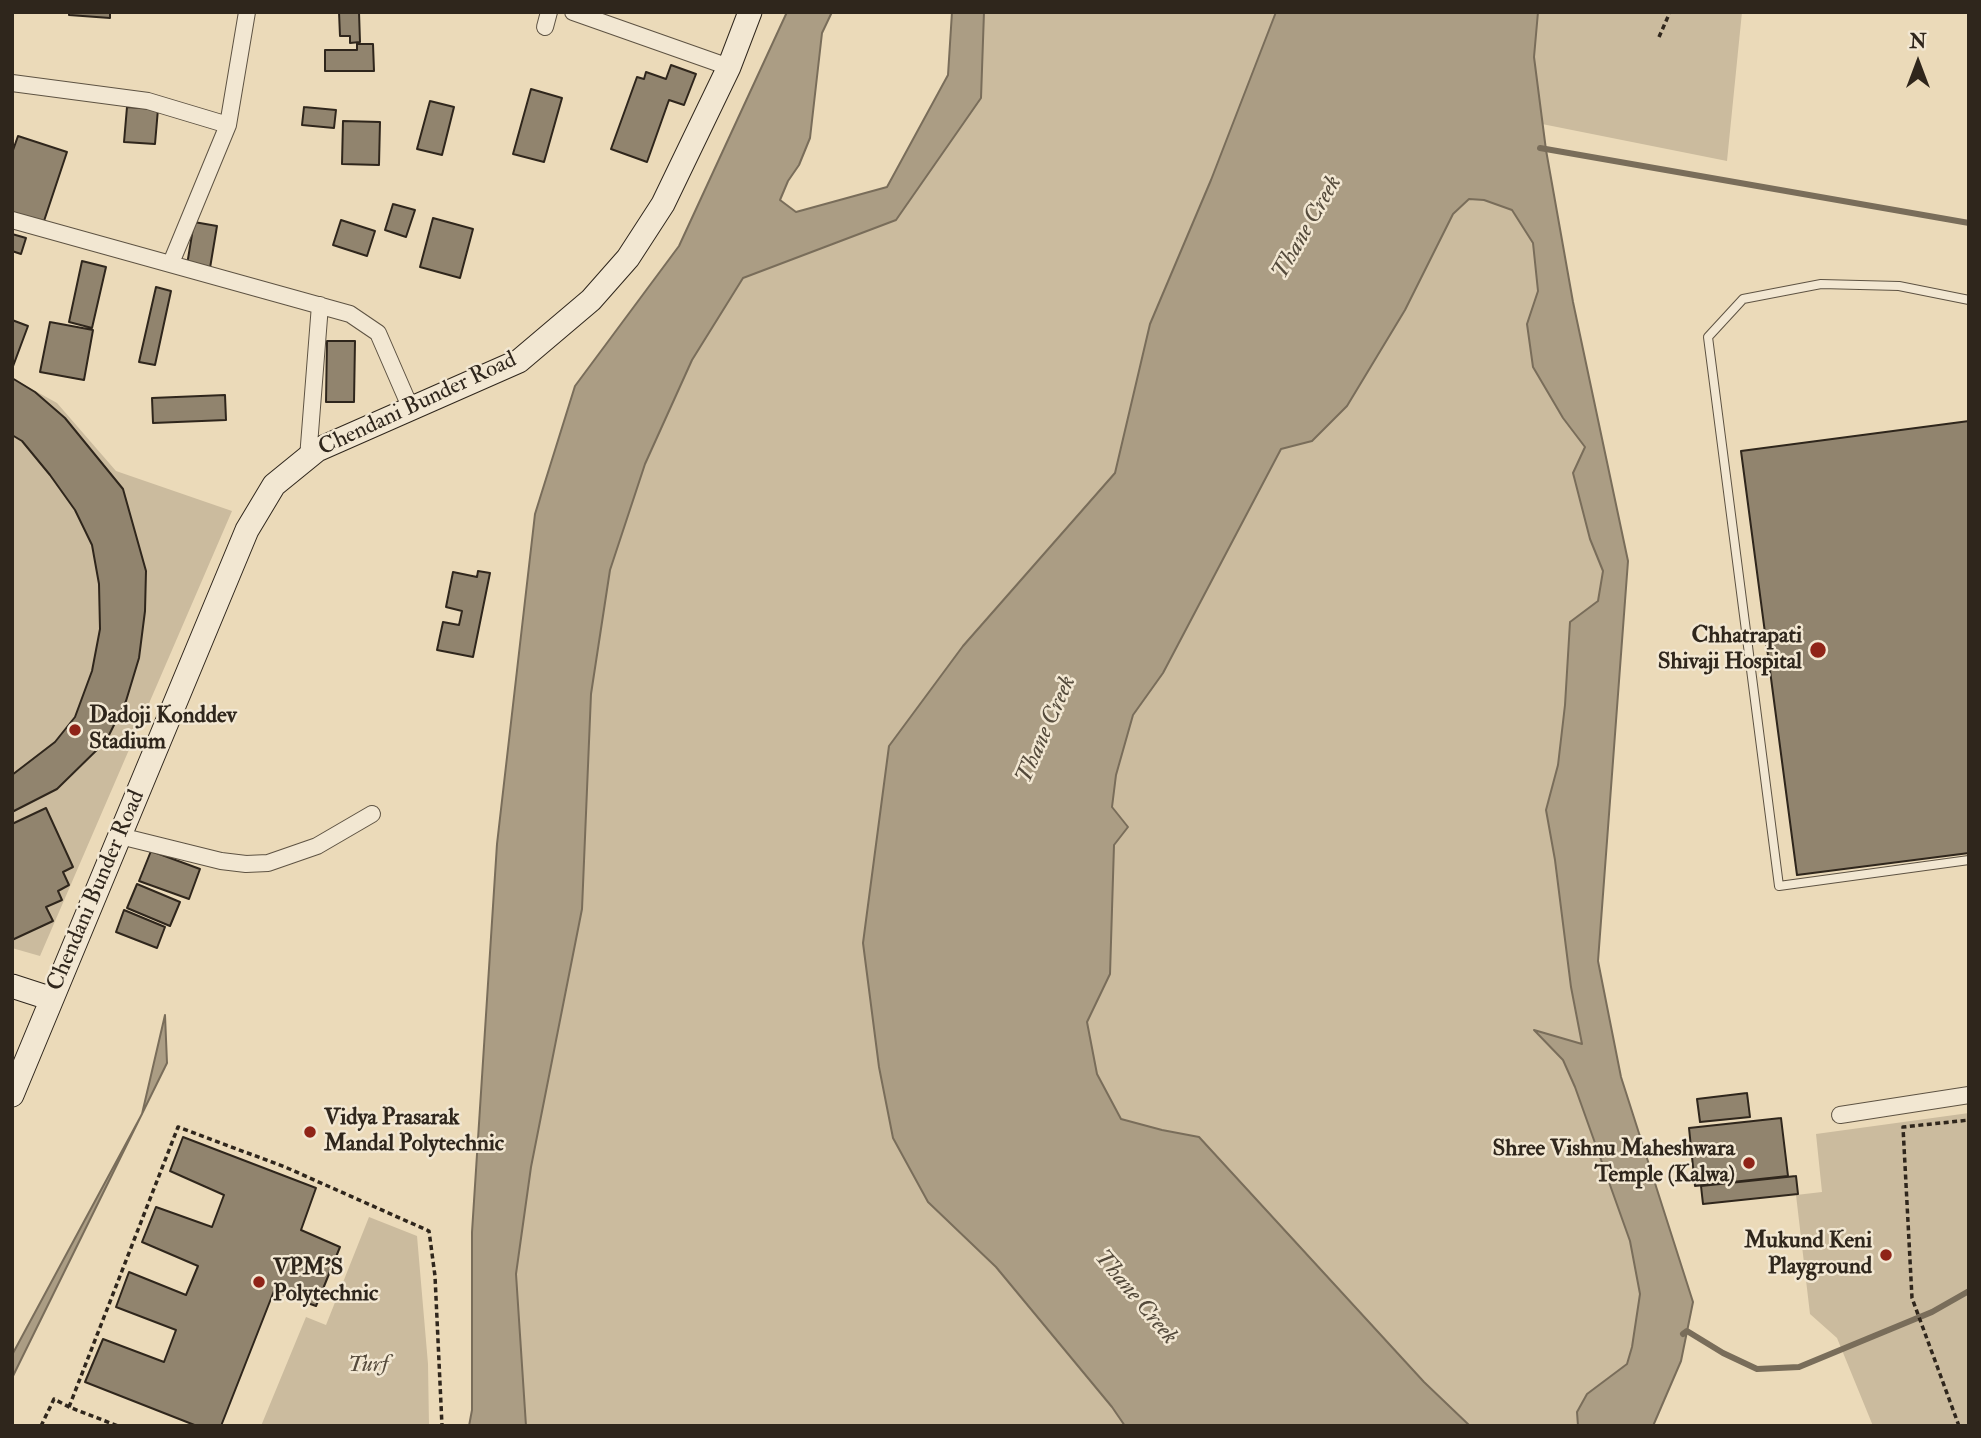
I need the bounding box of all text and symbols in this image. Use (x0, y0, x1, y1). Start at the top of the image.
north arrow (1883, 28, 1953, 98)
text: N (1909, 30, 1927, 54)
water label: Thane Creek (1267, 171, 1349, 285)
street label: Chendani Bunder Road (315, 347, 521, 463)
place label: Chhatrapati Shivaji Hospital (1658, 623, 1802, 677)
marker: Chhatrapati Shivaji Hospital (1808, 640, 1828, 660)
water label: Thane Creek (1011, 672, 1083, 788)
place label: Dadoji Konddev Stadium (89, 703, 237, 757)
marker: Dadoji Konddev Stadium (67, 722, 83, 738)
street label: Chendani Bunder Road (42, 787, 152, 995)
place label: Vidya Prasarak Mandal Polytechnic (324, 1105, 504, 1159)
marker: Vidya Prasarak Mandal Polytechnic (302, 1124, 318, 1140)
place label: Shree Vishnu Maheshwara Temple (Kalwa) (1493, 1136, 1735, 1190)
marker: Shree Vishnu Maheshwara Temple (Kalwa) (1741, 1155, 1757, 1171)
place label: Mukund Keni Playground (1744, 1228, 1872, 1282)
water label: Thane Creek (1087, 1245, 1183, 1351)
marker: Mukund Keni Playground (1878, 1247, 1894, 1263)
place label: VPM'S Polytechnic (273, 1255, 378, 1309)
marker: VPM'S Polytechnic (251, 1274, 267, 1290)
park label: Turf (348, 1352, 388, 1380)

